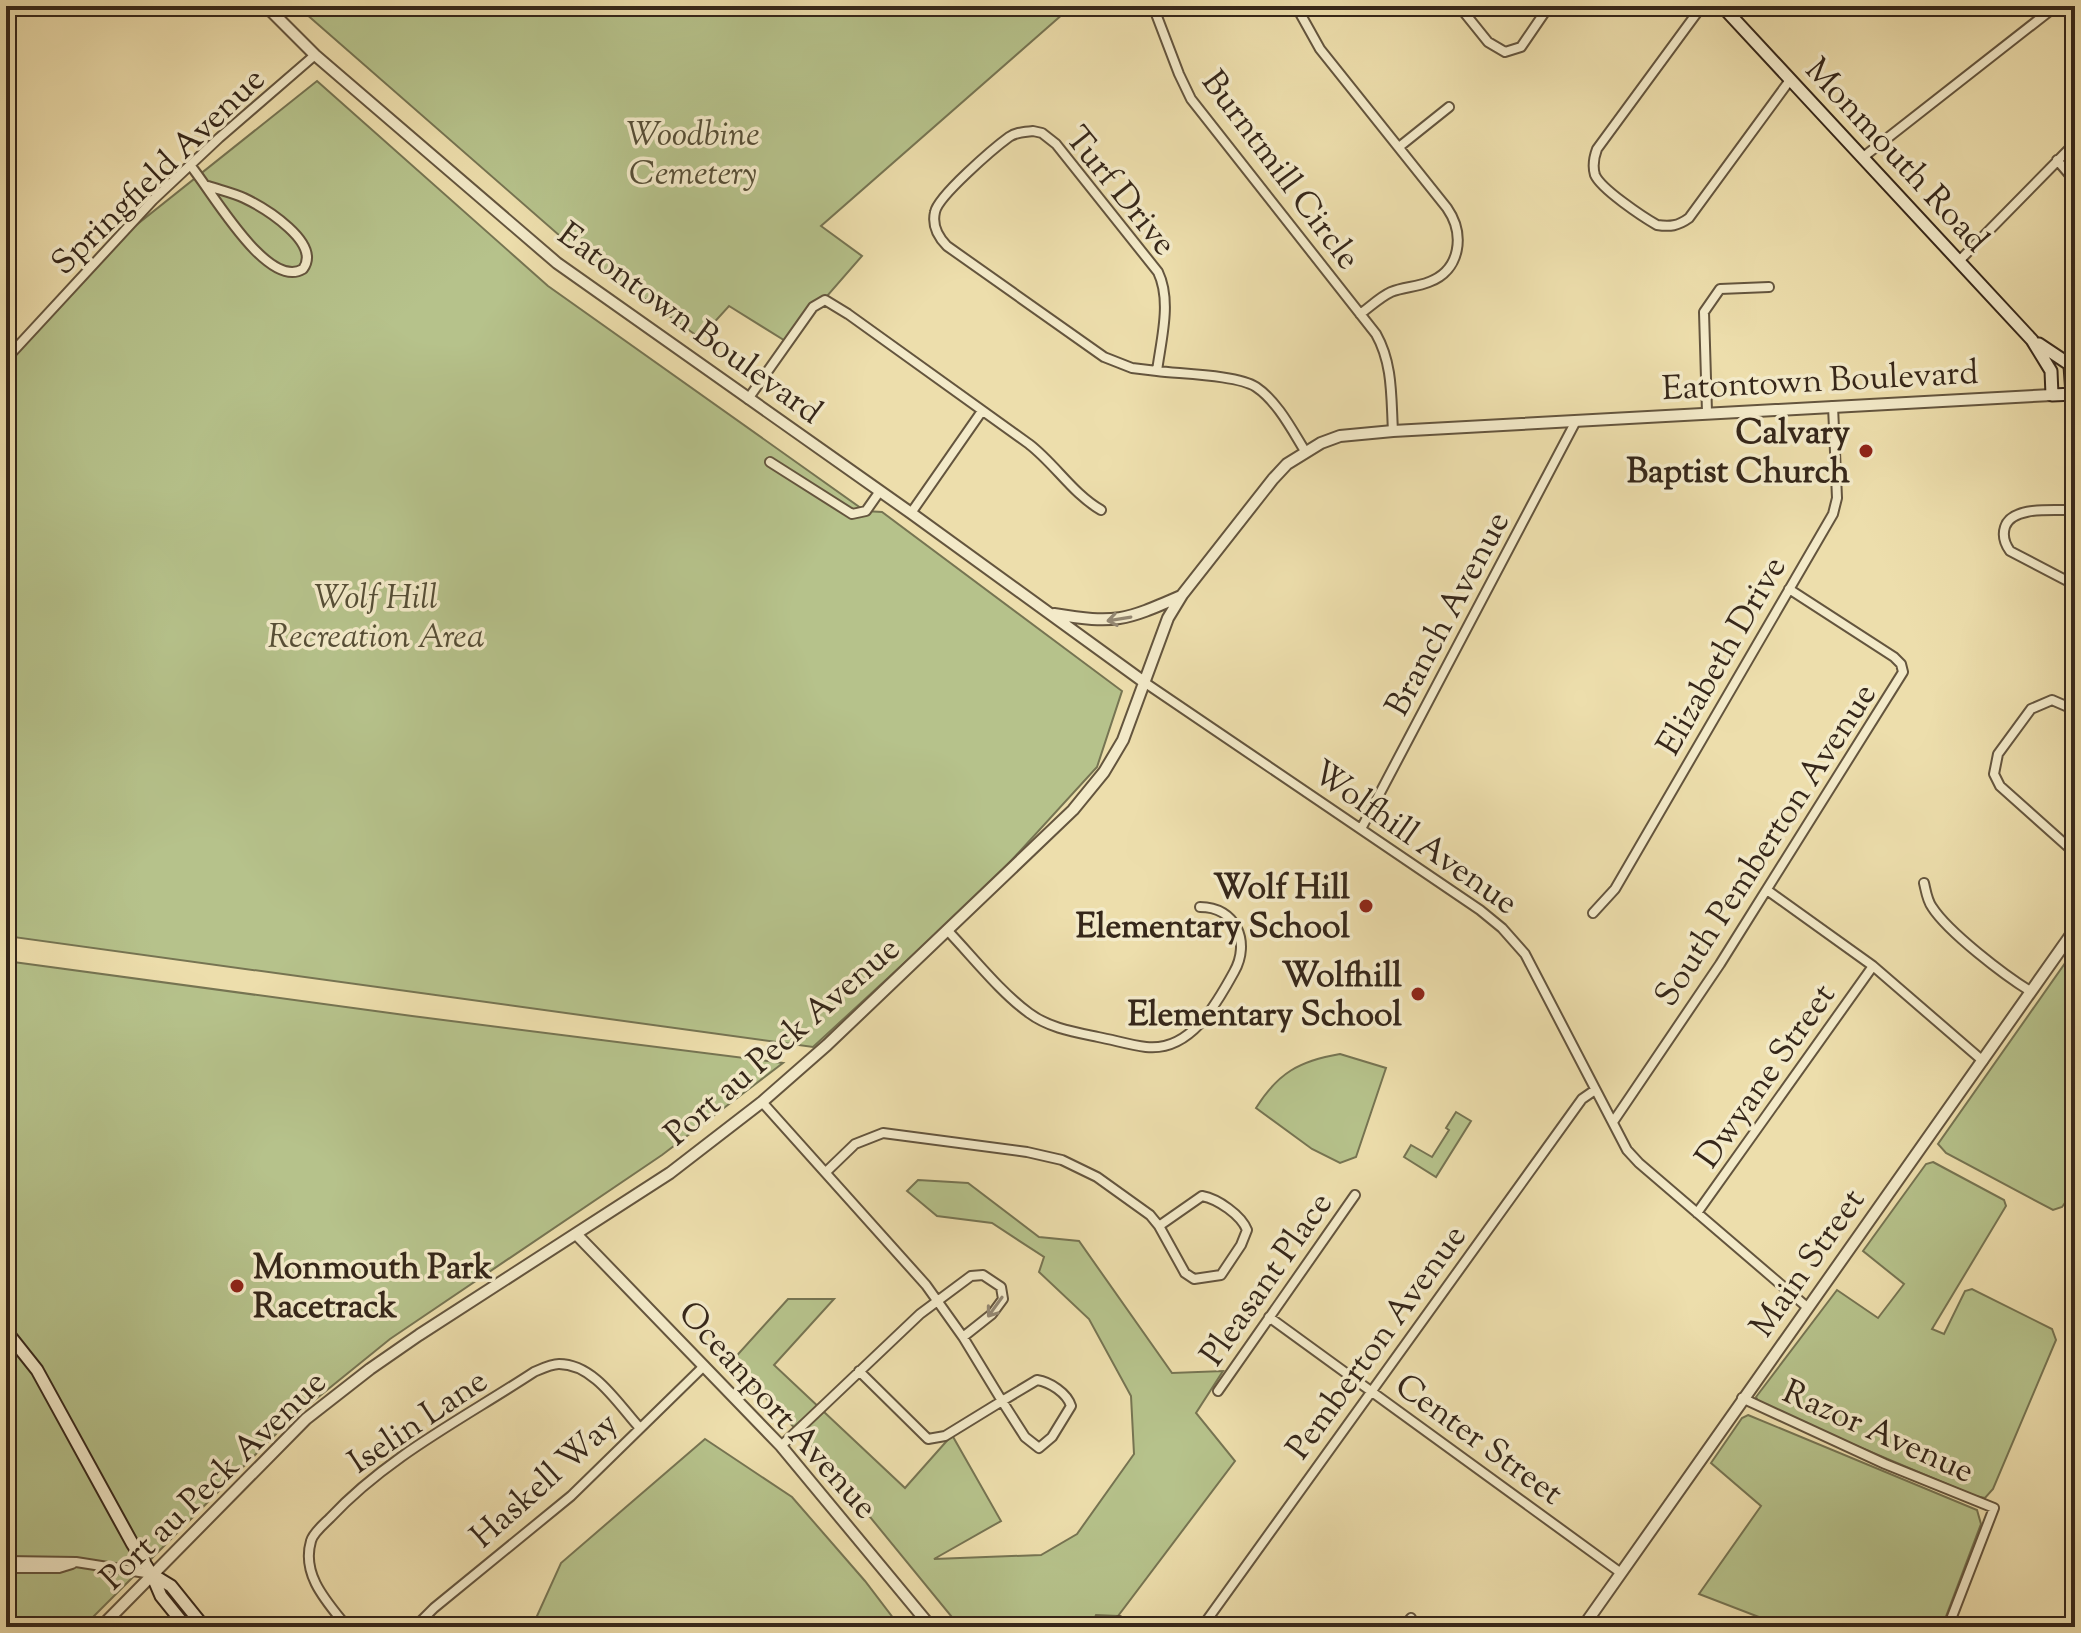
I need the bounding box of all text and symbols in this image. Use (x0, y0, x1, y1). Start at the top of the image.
street label: Monmouth Road (1792, 48, 1999, 265)
street label: Springfield Avenue (41, 57, 278, 288)
street label: Burntmill Circle (1188, 61, 1371, 281)
park label: Woodbine Cemetery (626, 112, 760, 200)
street label: Turf Drive (1052, 117, 1187, 267)
street label: Eatontown Boulevard (546, 212, 832, 438)
street label: Eatontown Boulevard (1661, 350, 1980, 415)
place label: Calvary Baptist Church (1626, 410, 1850, 498)
marker: Calvary Baptist Church (1857, 442, 1875, 460)
street label: Branch Avenue (1375, 504, 1524, 726)
street label: Elizabeth Drive (1646, 548, 1800, 765)
park label: Wolf Hill Recreation Area (268, 575, 484, 663)
one-way arrow (1107, 612, 1132, 627)
street label: South Pemberton Avenue (1644, 674, 1890, 1017)
street label: Wolfhill Avenue (1301, 750, 1527, 928)
place label: Wolf Hill Elementary School (1076, 865, 1351, 953)
marker: Wolf Hill Elementary School (1357, 897, 1375, 915)
street label: Port au Peck Avenue (655, 926, 912, 1159)
place label: Wolfhill Elementary School (1128, 953, 1403, 1041)
street label: Dwyane Street (1685, 974, 1849, 1179)
marker: Wolfhill Elementary School (1409, 985, 1427, 1003)
street label: Main Street (1740, 1179, 1878, 1348)
street label: Pleasant Place (1190, 1183, 1346, 1377)
street label: Pemberton Avenue (1276, 1216, 1480, 1471)
place label: Monmouth Park Racetrack (253, 1245, 493, 1333)
marker: Monmouth Park Racetrack (228, 1277, 246, 1295)
street label: Oceanport Avenue (665, 1292, 888, 1531)
one-way arrow (987, 1296, 1004, 1317)
street label: Iselin Lane (340, 1358, 498, 1488)
street label: Port au Peck Avenue (90, 1360, 339, 1603)
street label: Center Street (1384, 1363, 1572, 1519)
street label: Razor Avenue (1774, 1369, 1981, 1497)
street label: Haskell Way (461, 1402, 630, 1561)

